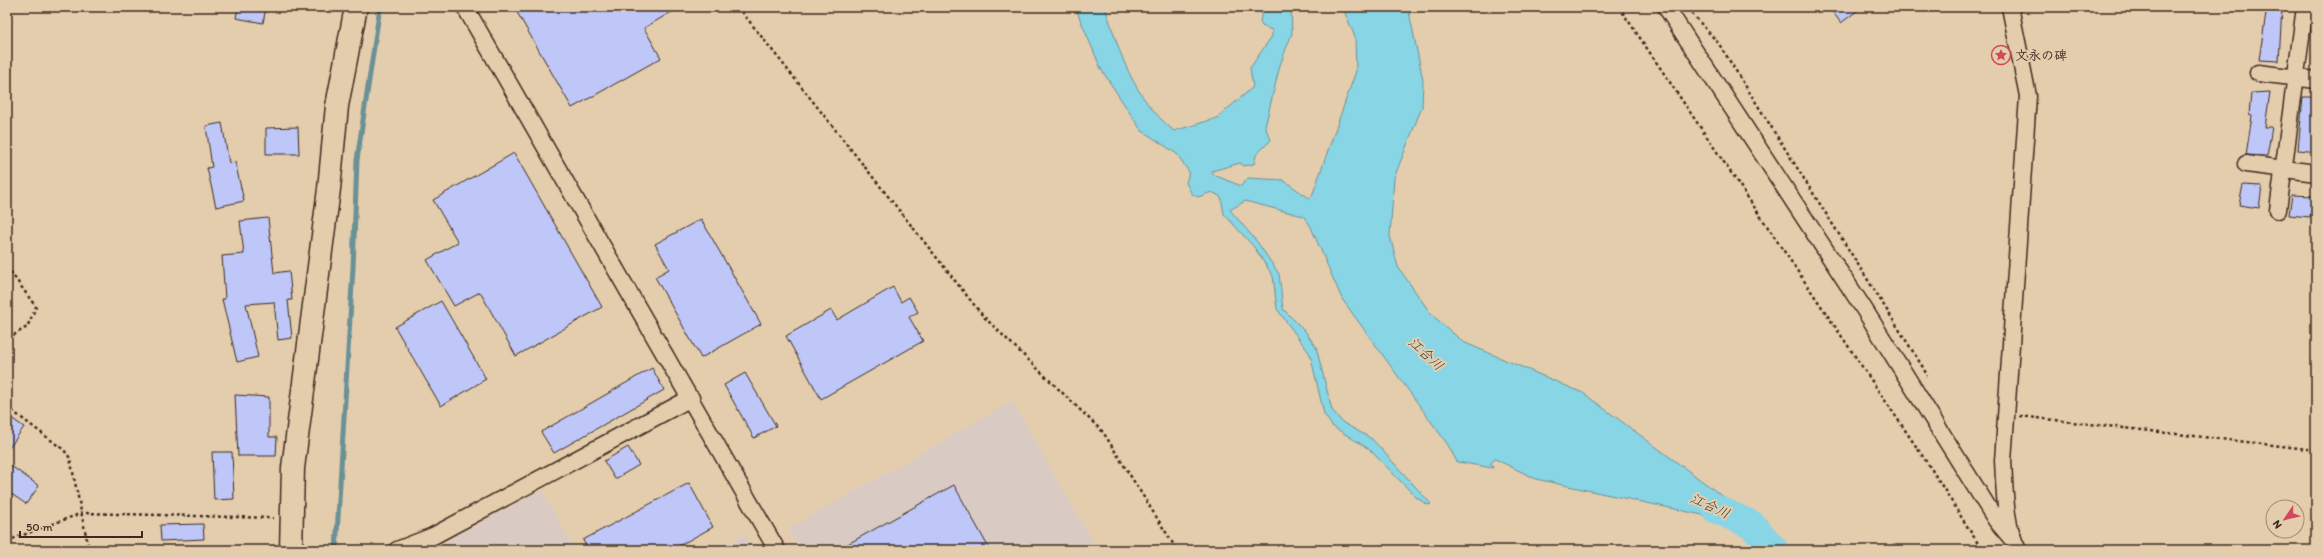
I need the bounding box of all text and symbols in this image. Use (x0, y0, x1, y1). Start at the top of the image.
place icon: 文永の碑 (1990, 44, 2012, 66)
place label: 文永の碑 (2015, 48, 2067, 63)
water label: 江合川 (1405, 333, 1447, 375)
water label: 江合川 (1687, 489, 1733, 523)
north arrow (2265, 499, 2305, 539)
scale bar (20, 513, 142, 539)
text: N (2270, 518, 2285, 531)
text: 50 m (26, 520, 52, 534)

